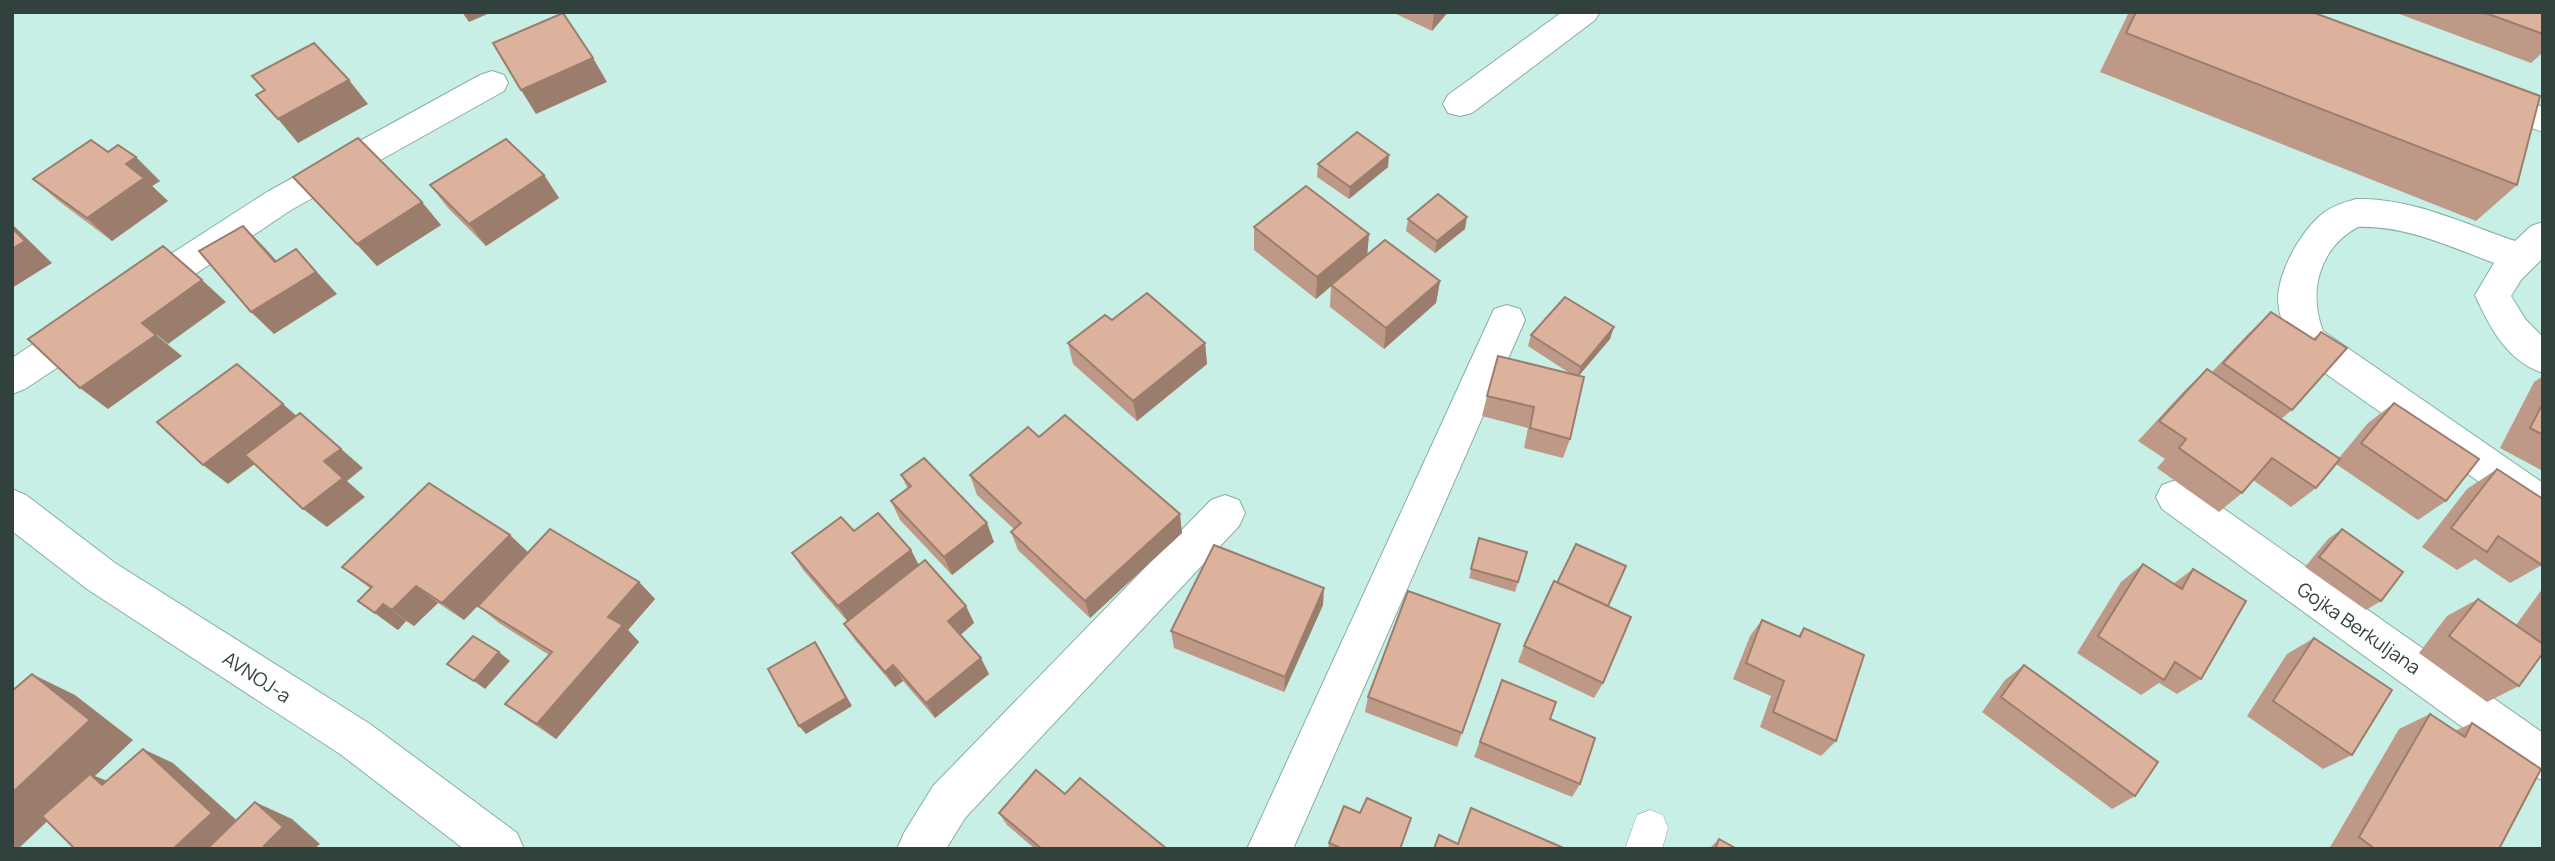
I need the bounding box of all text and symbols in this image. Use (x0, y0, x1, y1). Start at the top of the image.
street label: Gojka Berkuljana (2292, 576, 2426, 680)
street label: AVNOJ-a (218, 645, 296, 709)

